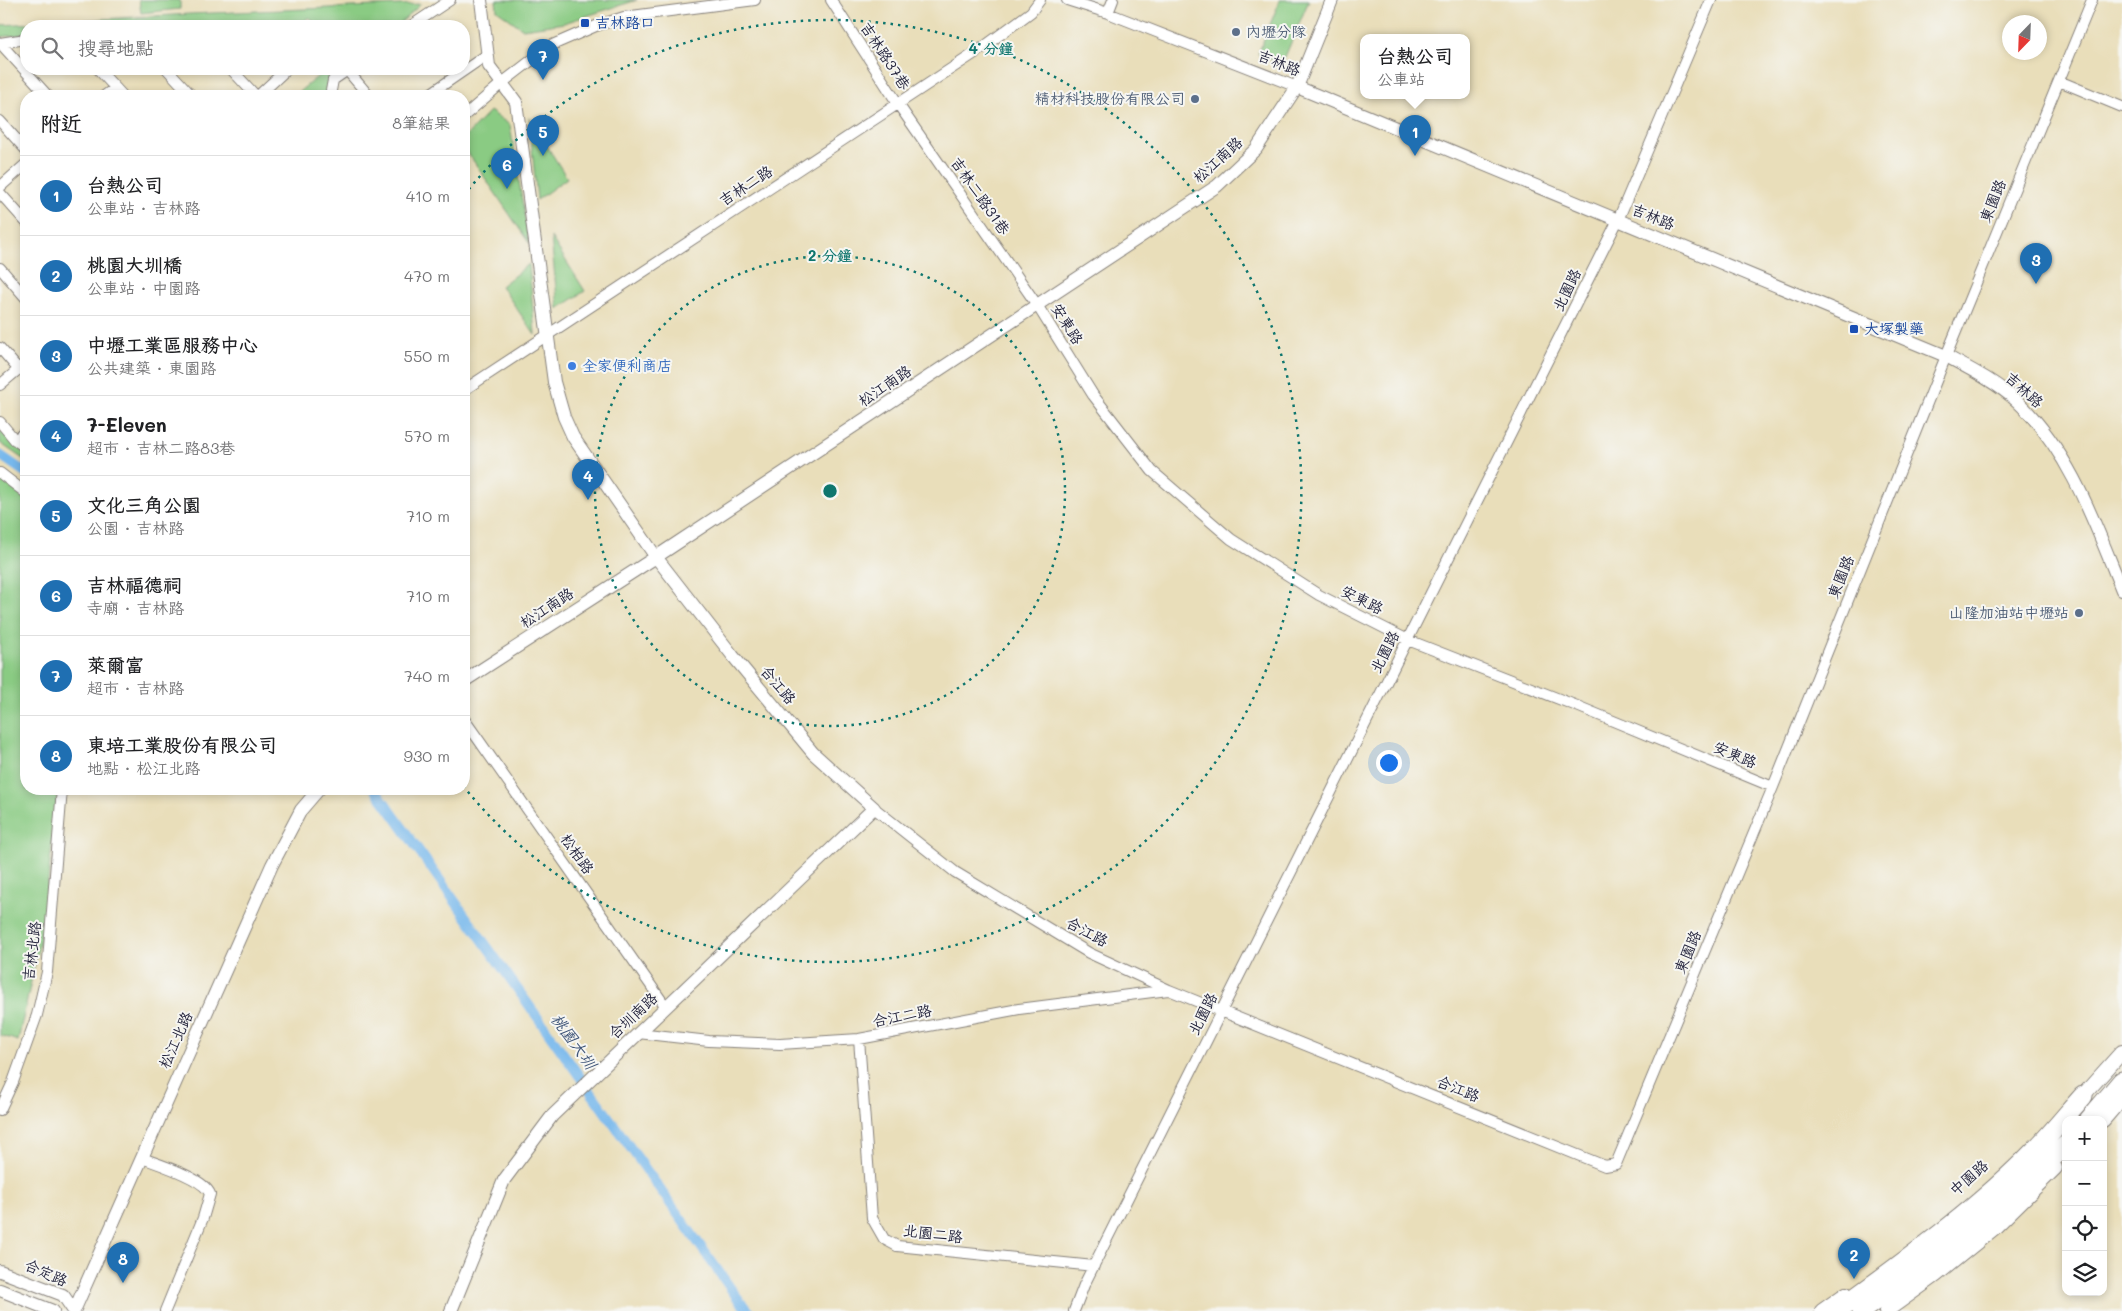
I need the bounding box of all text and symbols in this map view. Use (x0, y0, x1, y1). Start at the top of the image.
place label: 吉林路口 (595, 12, 655, 32)
north arrow (2002, 15, 2047, 60)
marker: 吉林路口 (579, 17, 591, 29)
street label: 吉林路37巷 (856, 18, 915, 93)
search box (20, 20, 470, 75)
place label: 內壢分隊 (1246, 21, 1306, 41)
marker: 內壢分隊 (1230, 26, 1242, 38)
icon: search (38, 34, 66, 62)
popup (1360, 34, 1470, 99)
text: 搜尋地點 (78, 35, 154, 60)
text: 4 分鐘 (969, 38, 1013, 58)
pin: 7 (527, 39, 559, 80)
text: 台熱公司 (1377, 43, 1453, 68)
street label: 吉林路 (1255, 44, 1304, 80)
text: 公車站 (1377, 68, 1425, 89)
place label: 精材科技股份有限公司 (1035, 88, 1185, 108)
marker: 精材科技股份有限公司 (1189, 93, 1201, 105)
text: 附近 (40, 109, 82, 136)
text: 8筆結果 (392, 112, 450, 133)
pin: 5 (527, 115, 559, 156)
pin: 1 (1399, 115, 1431, 156)
street label: 松江南路 (1188, 132, 1246, 187)
pin: 6 (491, 148, 523, 189)
street label: 吉林二路31巷 (947, 153, 1015, 238)
street label: 吉林二路 (715, 160, 776, 210)
text: 台熱公司 (87, 172, 163, 197)
street label: 東園路 (1974, 176, 2010, 225)
text: 1 (52, 185, 60, 206)
text: 410 m (406, 185, 450, 206)
text: 公車站 · 吉林路 (87, 197, 200, 218)
street label: 吉林路 (1629, 198, 1678, 234)
pin: 3 (2020, 243, 2052, 284)
text: 2 分鐘 (808, 245, 852, 265)
text: 桃園大圳橋 (87, 252, 182, 277)
text: 2 (52, 265, 60, 286)
text: 470 m (404, 265, 450, 286)
street label: 北園路 (1547, 265, 1585, 314)
text: 公車站 · 中園路 (87, 277, 200, 298)
street label: 安東路 (1047, 299, 1088, 348)
place label: 大塚製藥 (1864, 318, 1924, 338)
marker: 大塚製藥 (1848, 323, 1860, 335)
text: 中壢工業區服務中心 (87, 332, 258, 357)
text: 3 (51, 345, 61, 366)
text: 550 m (404, 345, 450, 366)
place label: 全家便利商店 (582, 355, 672, 375)
text: 公共建築 · 東園路 (87, 357, 216, 378)
marker: 全家便利商店 (566, 360, 578, 372)
street label: 松江南路 (854, 360, 915, 410)
street label: 吉林路 (2001, 367, 2048, 412)
text: 7-Eleven (87, 412, 167, 437)
text: 4 (51, 425, 61, 446)
text: 570 m (404, 425, 450, 446)
text: 超市 · 吉林二路83巷 (87, 437, 235, 458)
pin: 4 (572, 459, 604, 500)
centre of rings (821, 482, 839, 500)
text: 文化三角公園 (87, 492, 201, 517)
text: 5 (51, 505, 61, 526)
text: 710 m (406, 505, 450, 526)
text: 公園 · 吉林路 (87, 517, 184, 538)
street label: 東園路 (1822, 552, 1858, 601)
text: 吉林福德祠 (87, 572, 182, 597)
street label: 安東路 (1338, 580, 1387, 618)
street label: 松江南路 (516, 582, 577, 632)
text: 6 (51, 585, 61, 606)
text: 710 m (406, 585, 450, 606)
text: 寺廟 · 吉林路 (87, 597, 184, 618)
place label: 山隆加油站中壢站 (1949, 602, 2069, 622)
marker: 山隆加油站中壢站 (2073, 607, 2085, 619)
street label: 北園路 (1365, 627, 1403, 676)
text: 萊爾富 (87, 652, 144, 677)
street label: 合江路 (757, 661, 801, 708)
text: 7 (52, 665, 60, 686)
text: 740 m (404, 665, 450, 686)
text: 超市 · 吉林路 (87, 677, 184, 698)
text: 東培工業股份有限公司 (87, 732, 277, 757)
street label: 安東路 (1711, 736, 1760, 772)
text: 8 (51, 745, 61, 766)
text: 930 m (403, 745, 450, 766)
your location (1376, 750, 1402, 776)
text: 地點 · 松江北路 (87, 757, 200, 778)
street label: 松柏路 (557, 829, 599, 878)
street label: 合江路 (1063, 912, 1112, 951)
street label: 吉林北路 (17, 920, 45, 982)
street label: 東園路 (1669, 927, 1705, 976)
street label: 合圳南路 (604, 987, 661, 1043)
street label: 北園路 (1183, 989, 1221, 1038)
street label: 合江二路 (870, 999, 933, 1031)
street label: 松江北路 (154, 1008, 196, 1071)
water label: 桃園大圳 (547, 1009, 603, 1074)
street label: 合江路 (1434, 1070, 1483, 1106)
map controls (2062, 1116, 2107, 1296)
button: + (2062, 1116, 2107, 1161)
street label: 中園路 (1945, 1155, 1992, 1200)
button: − (2062, 1161, 2107, 1206)
button: locate (2062, 1206, 2107, 1251)
street label: 北園二路 (902, 1219, 964, 1247)
pin: 2 (1838, 1238, 1870, 1279)
pin: 8 (107, 1242, 139, 1283)
button: layers (2062, 1251, 2107, 1296)
street label: 合定路 (22, 1254, 71, 1290)

